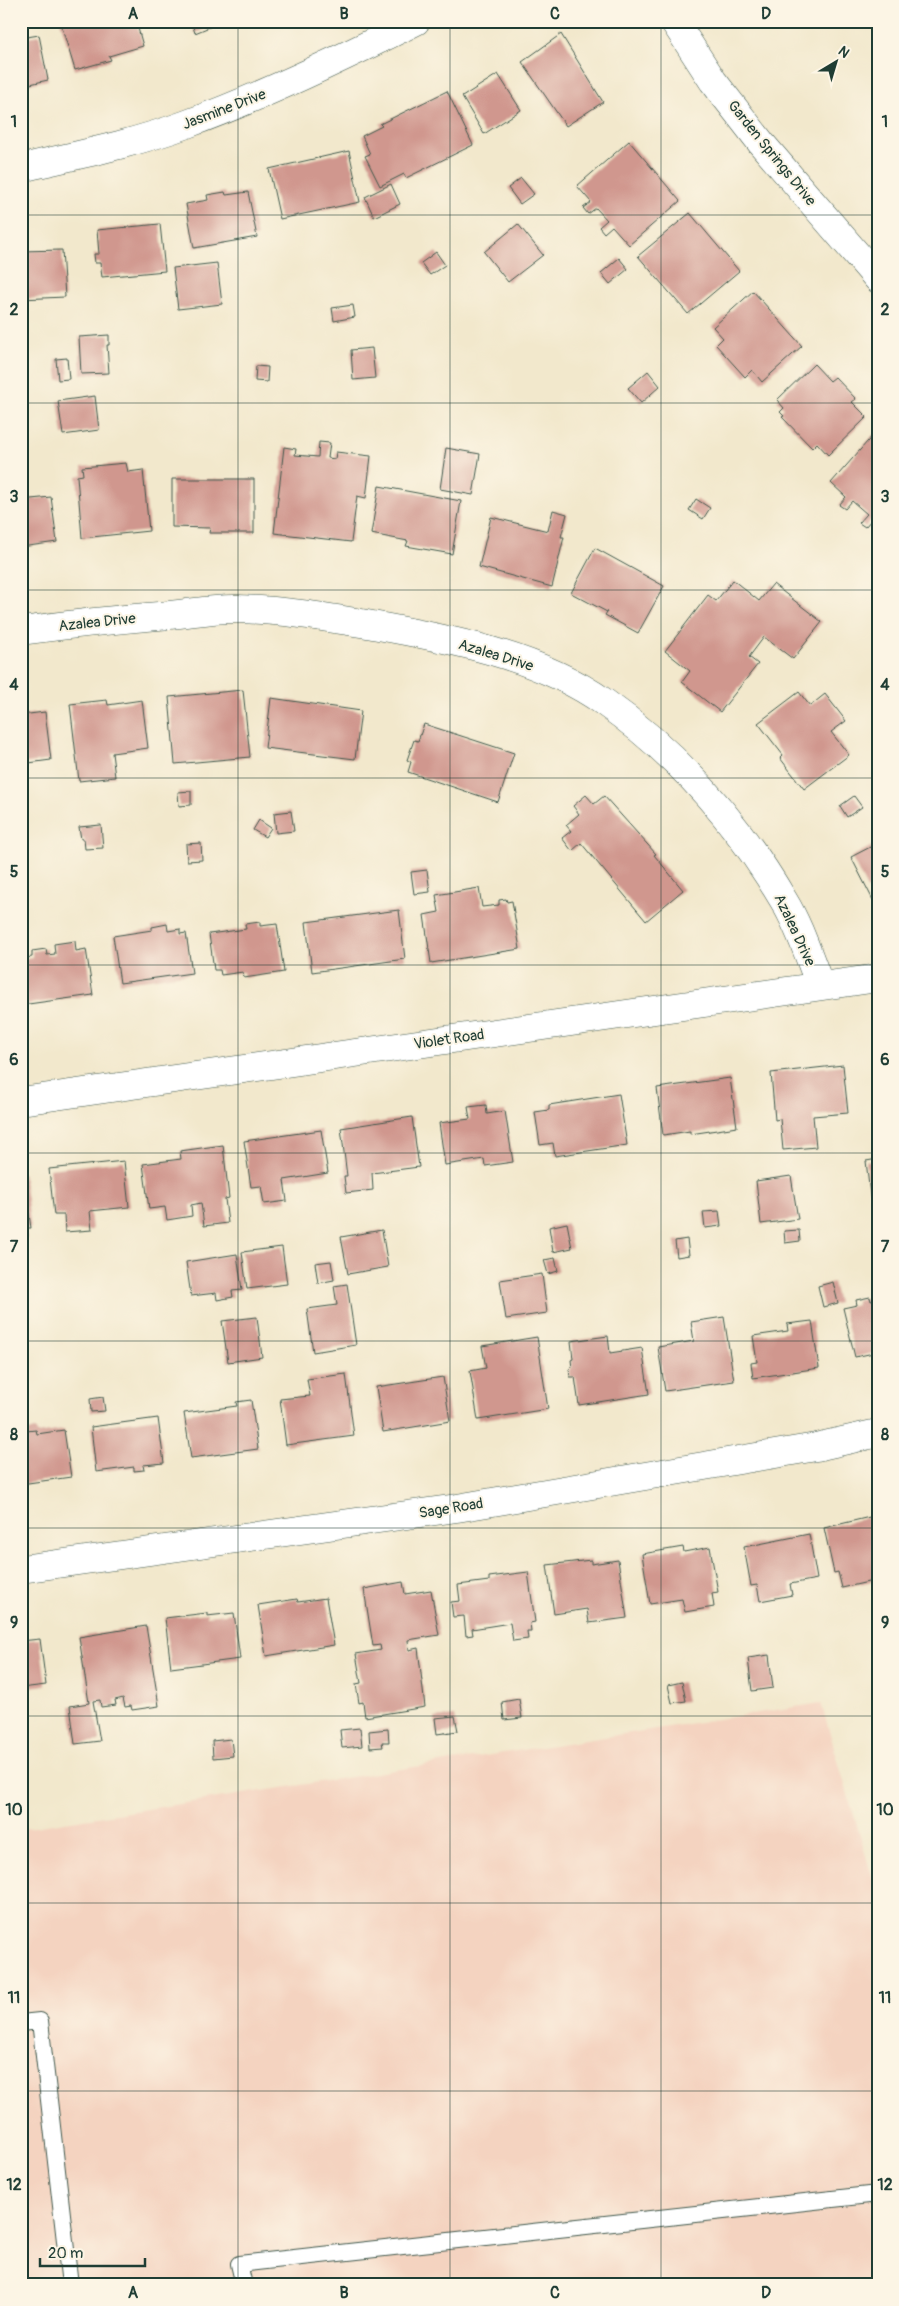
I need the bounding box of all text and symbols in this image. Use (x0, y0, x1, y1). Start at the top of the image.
text: A (128, 4, 139, 24)
text: B (339, 4, 349, 24)
text: C (550, 4, 560, 24)
text: D (761, 4, 771, 24)
north arrow (812, 38, 862, 88)
text: N (835, 43, 853, 62)
street label: Jasmine Drive (180, 85, 269, 134)
street label: Garden Springs Drive (723, 97, 820, 210)
text: 1 (11, 112, 17, 132)
text: 1 (882, 112, 888, 132)
text: 2 (10, 300, 19, 320)
text: 2 (881, 300, 890, 320)
text: 3 (10, 487, 19, 507)
text: 3 (881, 487, 890, 507)
street label: Azalea Drive (57, 609, 137, 636)
street label: Azalea Drive (456, 635, 536, 676)
text: 4 (9, 675, 19, 695)
text: 4 (880, 675, 890, 695)
text: 5 (10, 862, 19, 882)
text: 5 (881, 862, 890, 882)
street label: Azalea Drive (770, 891, 820, 970)
street label: Violet Road (413, 1025, 486, 1054)
text: 6 (9, 1050, 19, 1070)
text: 6 (880, 1050, 890, 1070)
text: 7 (10, 1237, 19, 1257)
text: 7 (881, 1237, 890, 1257)
text: 8 (10, 1425, 18, 1445)
text: 8 (881, 1425, 889, 1445)
street label: Sage Road (417, 1494, 485, 1523)
text: 9 (10, 1613, 18, 1633)
text: 9 (881, 1613, 889, 1633)
text: 10 (5, 1800, 23, 1820)
text: 10 (876, 1800, 894, 1820)
text: 11 (8, 1988, 20, 2008)
text: 11 (879, 1988, 891, 2008)
text: 12 (6, 2175, 22, 2195)
text: 12 (877, 2175, 893, 2195)
scale bar (40, 2236, 145, 2268)
text: 20 m (48, 2244, 83, 2263)
text: A (128, 2283, 139, 2303)
text: B (339, 2283, 349, 2303)
text: C (550, 2283, 560, 2303)
text: D (761, 2283, 771, 2303)

